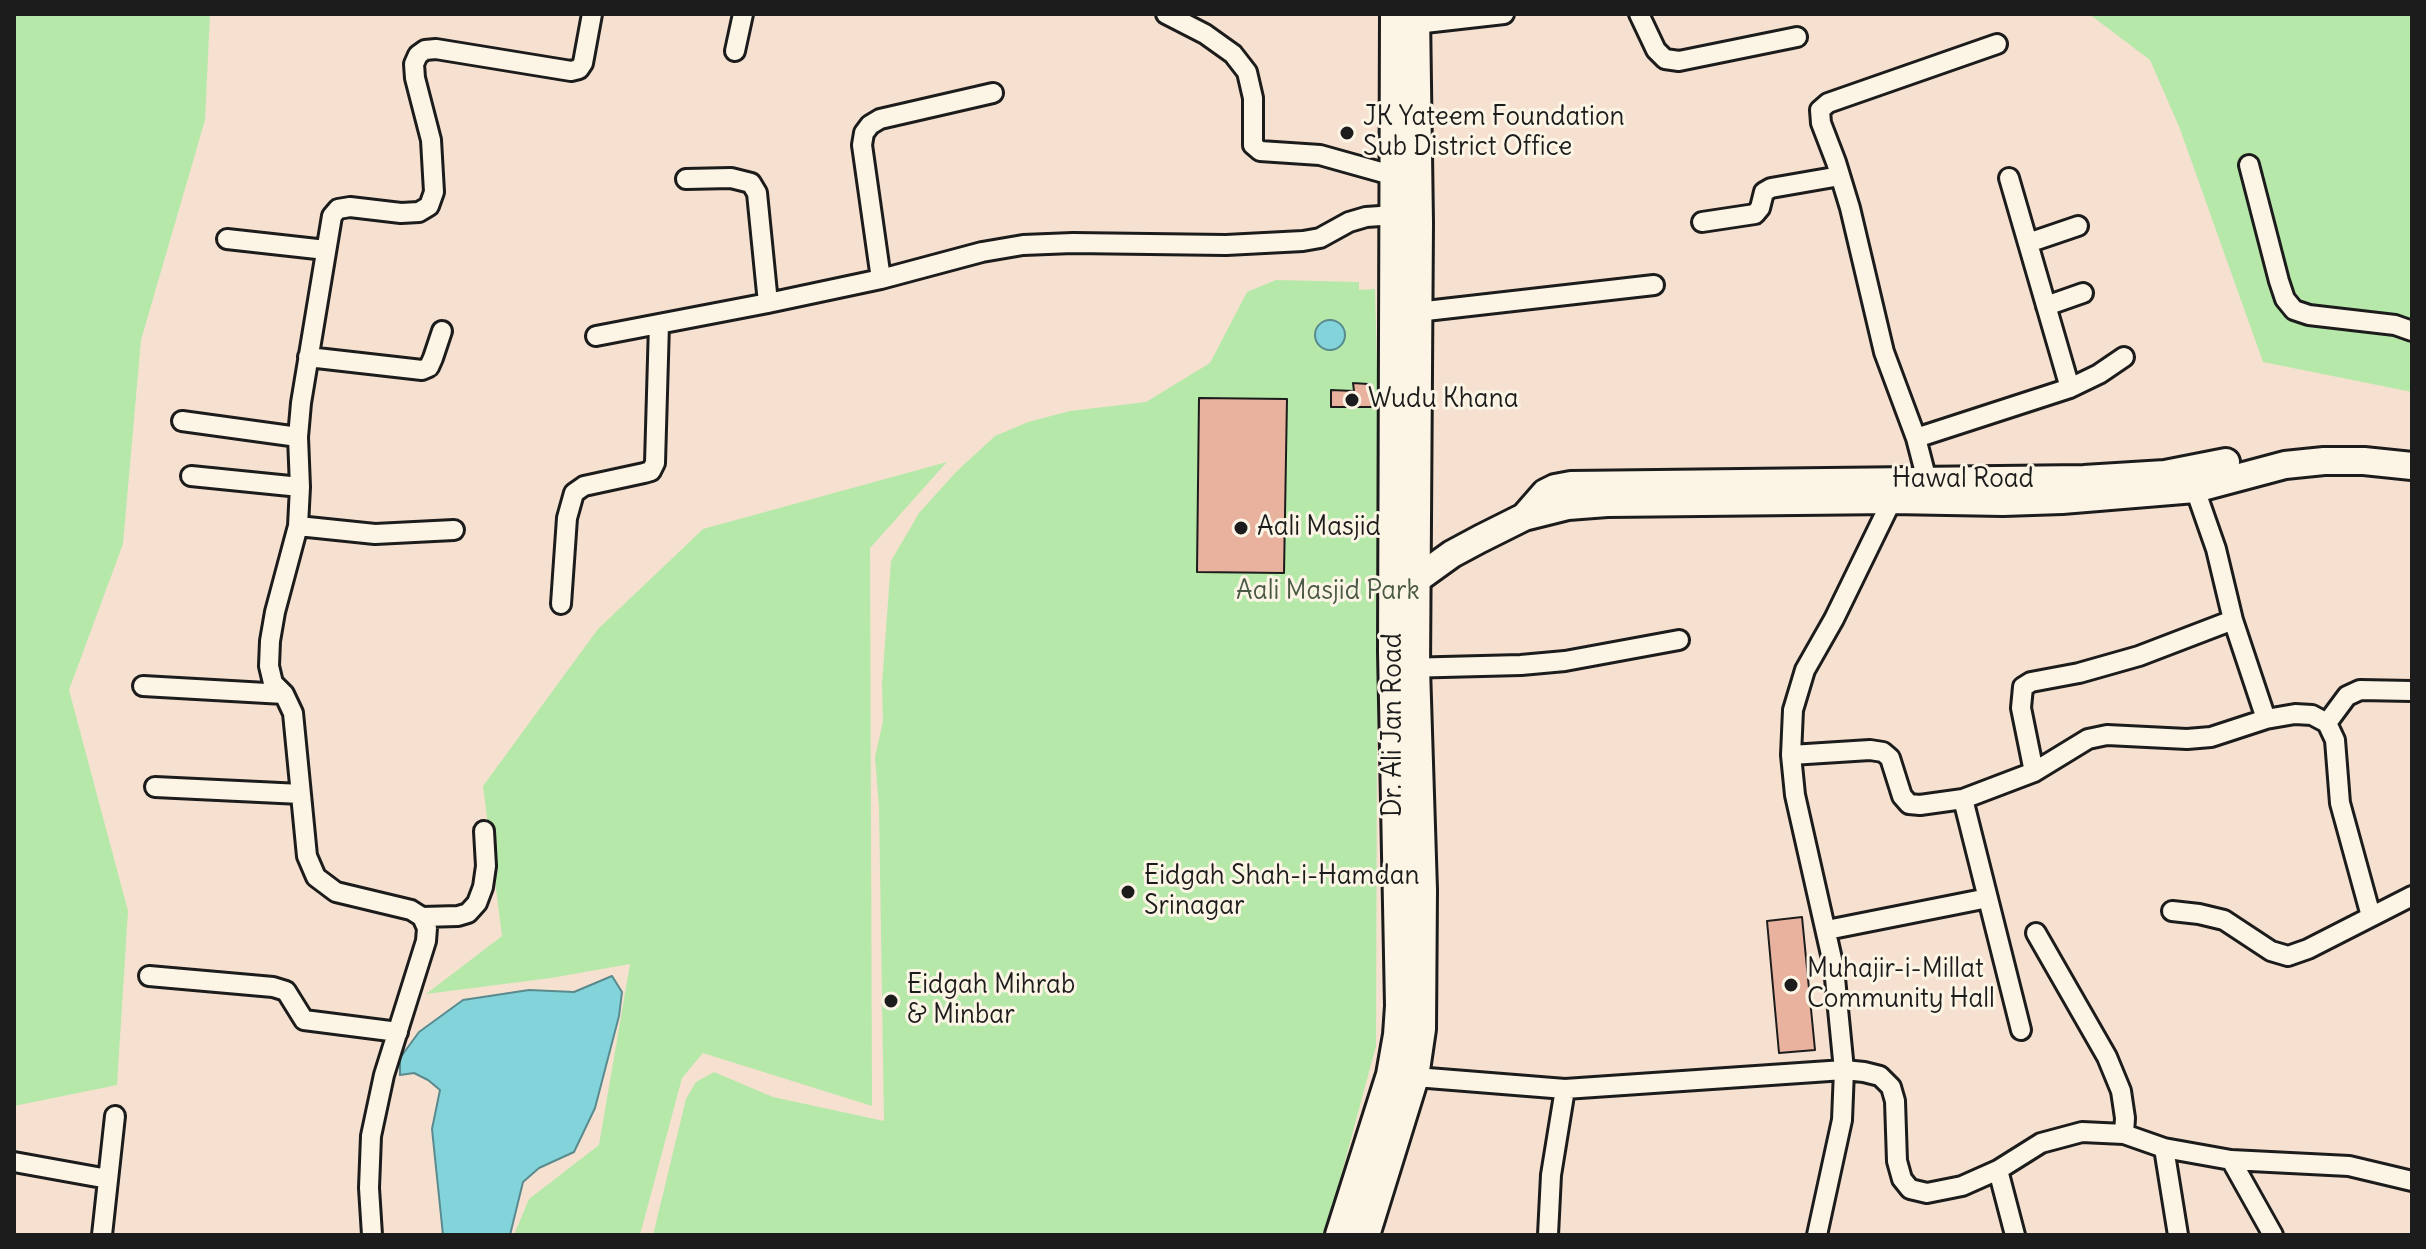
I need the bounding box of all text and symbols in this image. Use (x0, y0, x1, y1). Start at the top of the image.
place label: JK Yateem Foundation Sub District Office (1363, 102, 1625, 164)
marker: JK Yateem Foundation Sub District Office (1338, 124, 1356, 142)
place label: Wudu Khana (1368, 384, 1519, 416)
marker: Wudu Khana (1343, 391, 1361, 409)
street label: Hawal Road (1892, 464, 2034, 496)
place label: Aali Masjid (1257, 512, 1381, 544)
marker: Aali Masjid (1232, 519, 1250, 537)
park label: Aali Masjid Park (1236, 576, 1420, 608)
street label: Dr. Ali Jan Road (1378, 633, 1410, 817)
place label: Eidgah Shah-i-Hamdan Srinagar (1144, 861, 1420, 922)
marker: Eidgah Shah-i-Hamdan Srinagar (1119, 883, 1137, 901)
place label: Muhajir-i-Millat Community Hall (1807, 954, 1995, 1016)
place label: Eidgah Mihrab & Minbar (907, 970, 1075, 1032)
marker: Muhajir-i-Millat Community Hall (1782, 976, 1800, 994)
marker: Eidgah Mihrab & Minbar (882, 992, 900, 1010)

